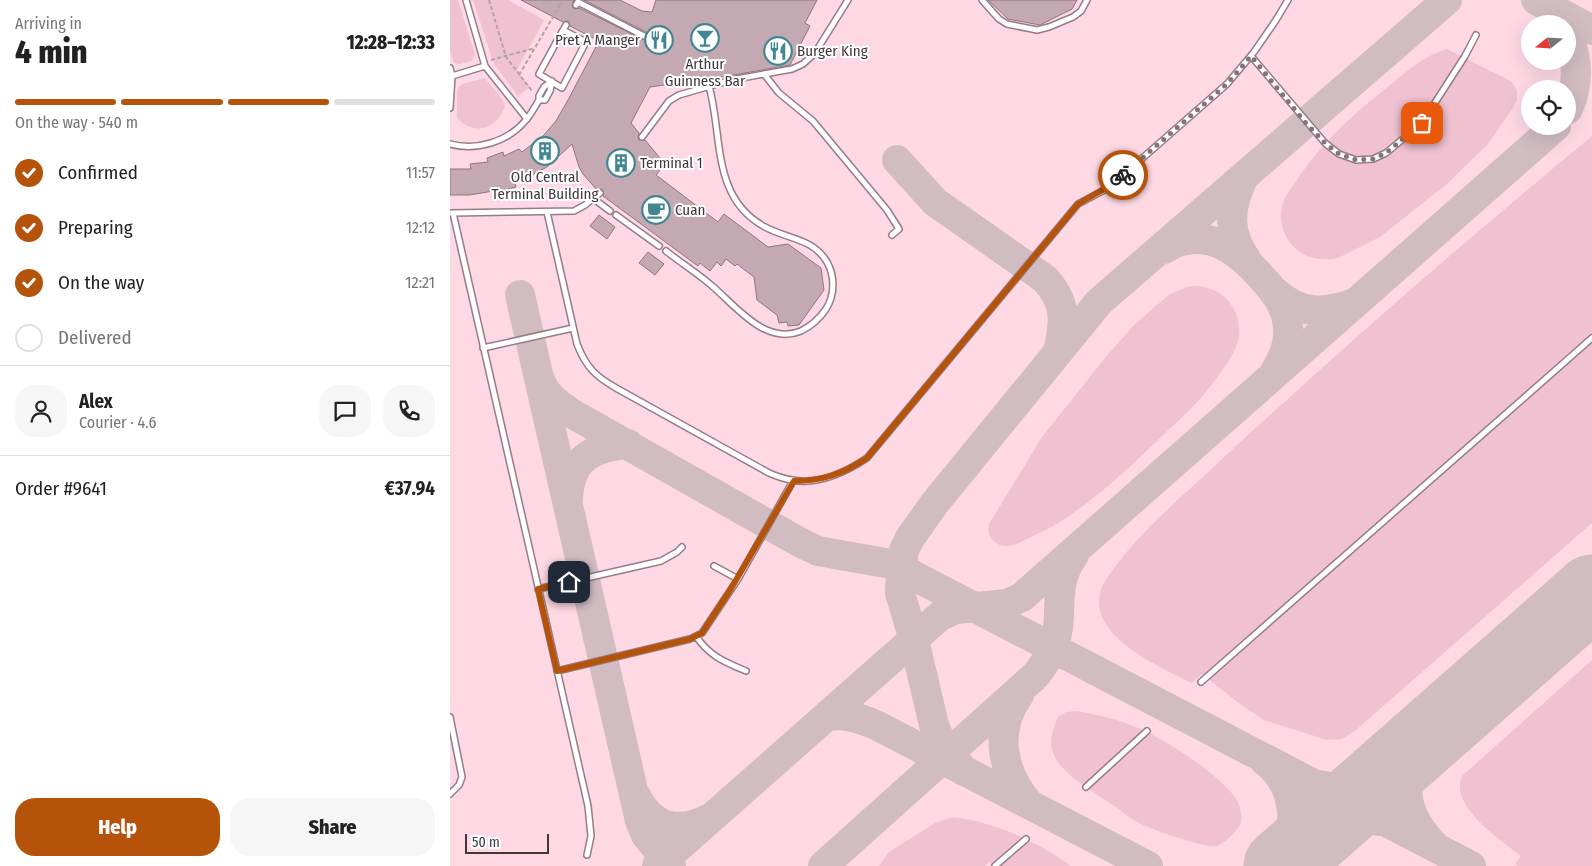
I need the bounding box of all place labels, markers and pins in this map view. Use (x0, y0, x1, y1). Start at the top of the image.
bar icon: Arthur Guinness Bar (690, 23, 720, 53)
restaurant icon: Pret A Manger (644, 25, 674, 55)
place label: Pret A Manger (555, 31, 641, 49)
restaurant icon: Burger King (763, 36, 793, 66)
place label: Burger King (797, 42, 868, 60)
place label: Arthur Guinness Bar (665, 55, 746, 90)
pin (1401, 102, 1443, 144)
building icon: Old Central Terminal Building (530, 136, 560, 166)
building icon: Terminal 1 (606, 148, 636, 178)
place label: Terminal 1 (640, 154, 703, 172)
place label: Old Central Terminal Building (491, 168, 599, 203)
cafe icon: Cuan (641, 195, 671, 225)
place label: Cuan (675, 201, 705, 219)
pin (548, 561, 590, 603)

